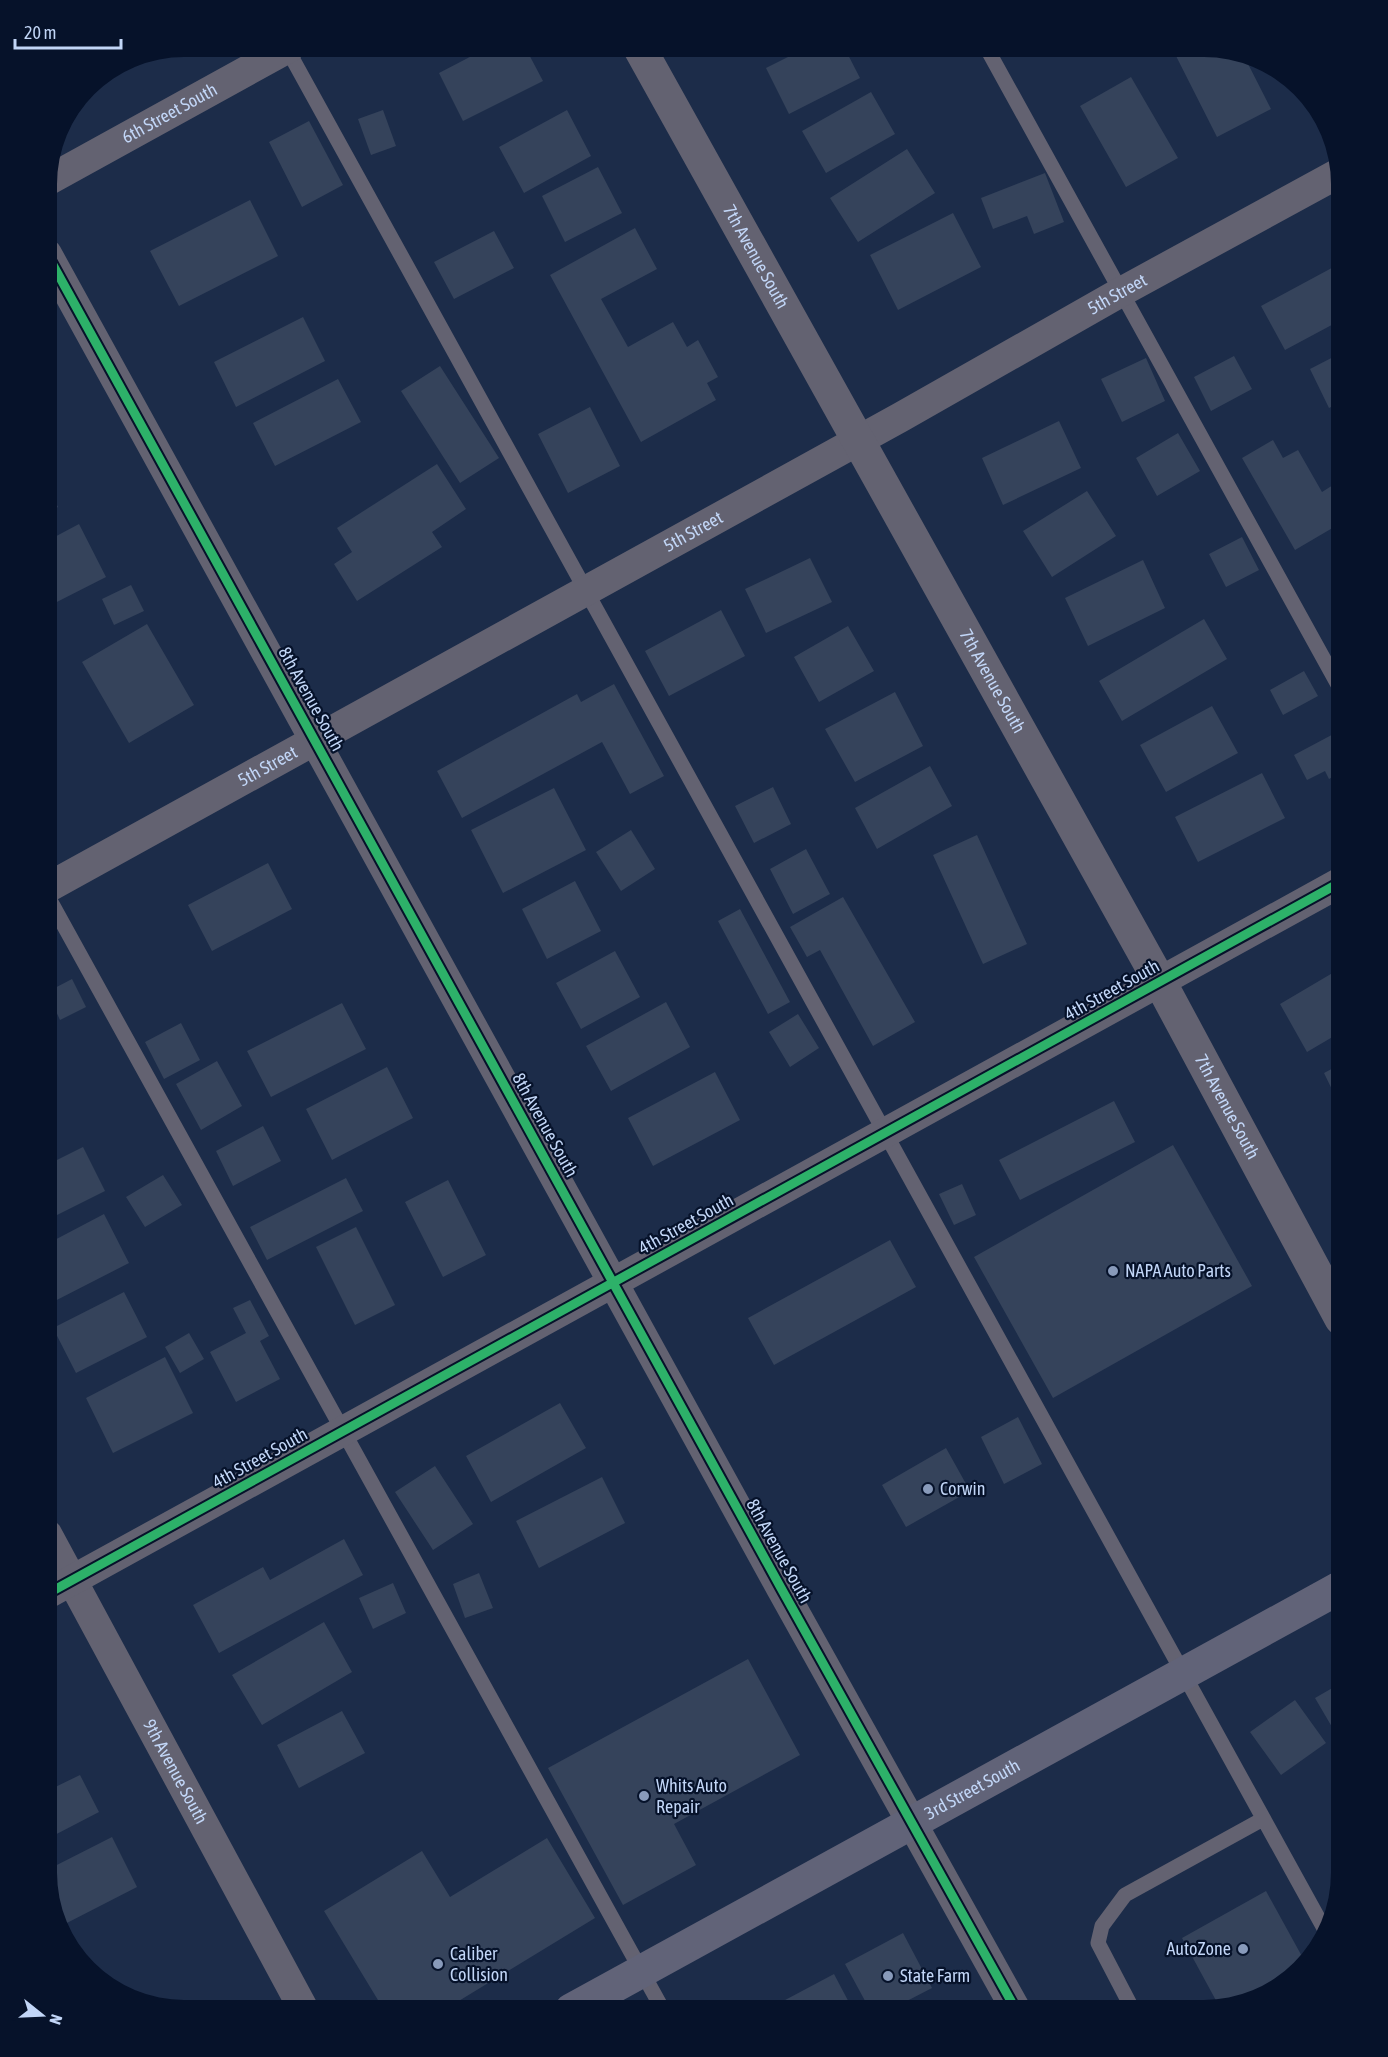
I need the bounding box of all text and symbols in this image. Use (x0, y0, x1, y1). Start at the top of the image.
scale bar (15, 12, 122, 50)
text: 20 m (24, 22, 56, 43)
street label: 6th Street South (118, 78, 221, 148)
street label: 7th Avenue South (719, 201, 794, 312)
street label: 5th Street (1084, 269, 1150, 319)
street label: 5th Street (660, 506, 726, 556)
street label: 7th Avenue South (955, 625, 1030, 737)
street label: 8th Avenue South (274, 643, 349, 754)
street label: 5th Street (234, 741, 301, 791)
street label: 4th Street South (1061, 955, 1163, 1024)
street label: 7th Avenue South (1191, 1051, 1264, 1163)
street label: 8th Avenue South (508, 1069, 583, 1180)
street label: 4th Street South (635, 1189, 737, 1258)
place label: NAPA Auto Parts (1125, 1260, 1231, 1281)
marker: NAPA Auto Parts (1106, 1264, 1120, 1278)
street label: 4th Street South (209, 1423, 311, 1492)
place label: Corwin (940, 1478, 986, 1499)
marker: Corwin (921, 1482, 935, 1496)
street label: 8th Avenue South (742, 1495, 817, 1606)
street label: 9th Avenue South (139, 1715, 212, 1827)
street label: 3rd Street South (921, 1754, 1023, 1824)
place label: Whits Auto Repair (656, 1775, 727, 1817)
marker: Whits Auto Repair (637, 1789, 651, 1803)
place label: AutoZone (1167, 1938, 1231, 1959)
marker: AutoZone (1236, 1942, 1250, 1956)
place label: Caliber Collision (450, 1943, 508, 1985)
marker: Caliber Collision (431, 1957, 445, 1971)
place label: State Farm (900, 1965, 970, 1986)
marker: State Farm (881, 1969, 895, 1983)
north arrow (12, 1985, 72, 2045)
text: N (46, 2012, 66, 2027)

